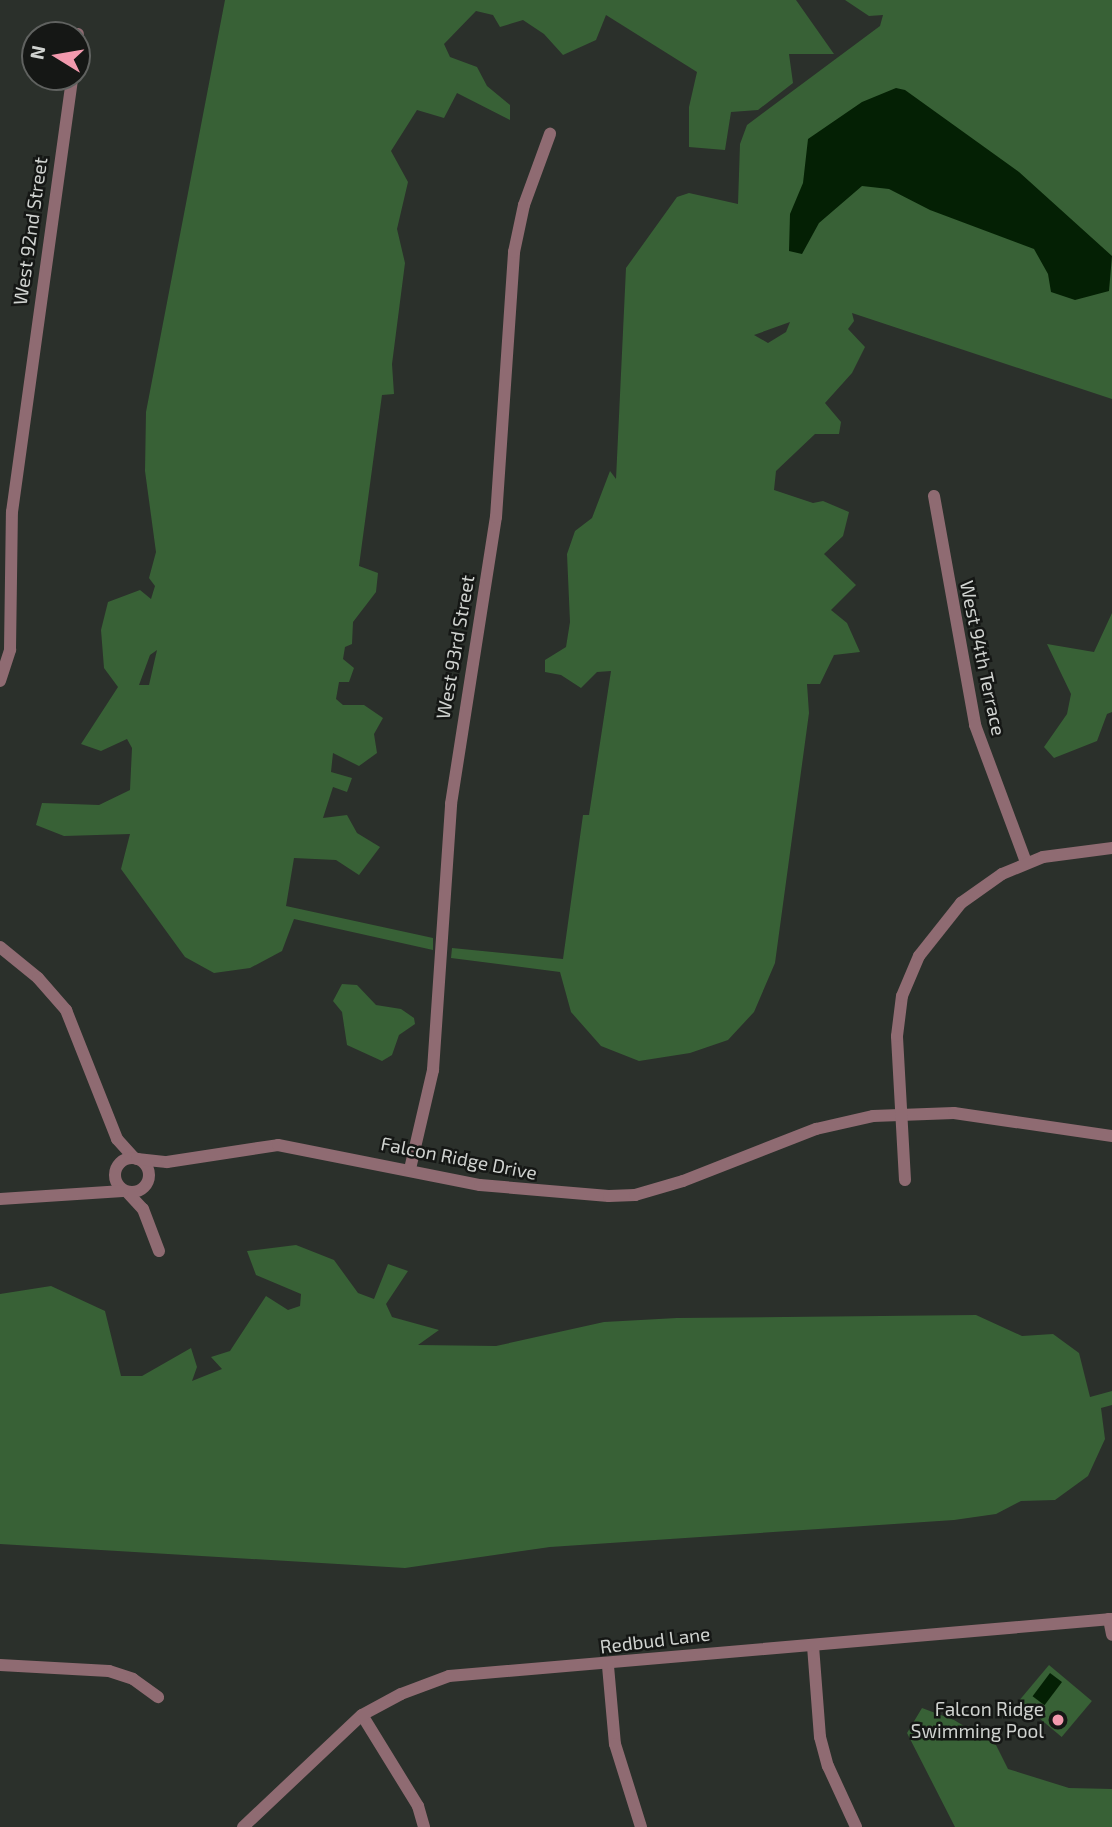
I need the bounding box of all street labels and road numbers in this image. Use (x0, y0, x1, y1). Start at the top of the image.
street label: West 92nd Street (8, 155, 52, 307)
street label: West 93rd Street (431, 573, 479, 721)
street label: West 94th Terrace (955, 578, 1011, 738)
street label: Falcon Ridge Drive (379, 1132, 539, 1184)
street label: Redbud Lane (599, 1622, 711, 1658)

